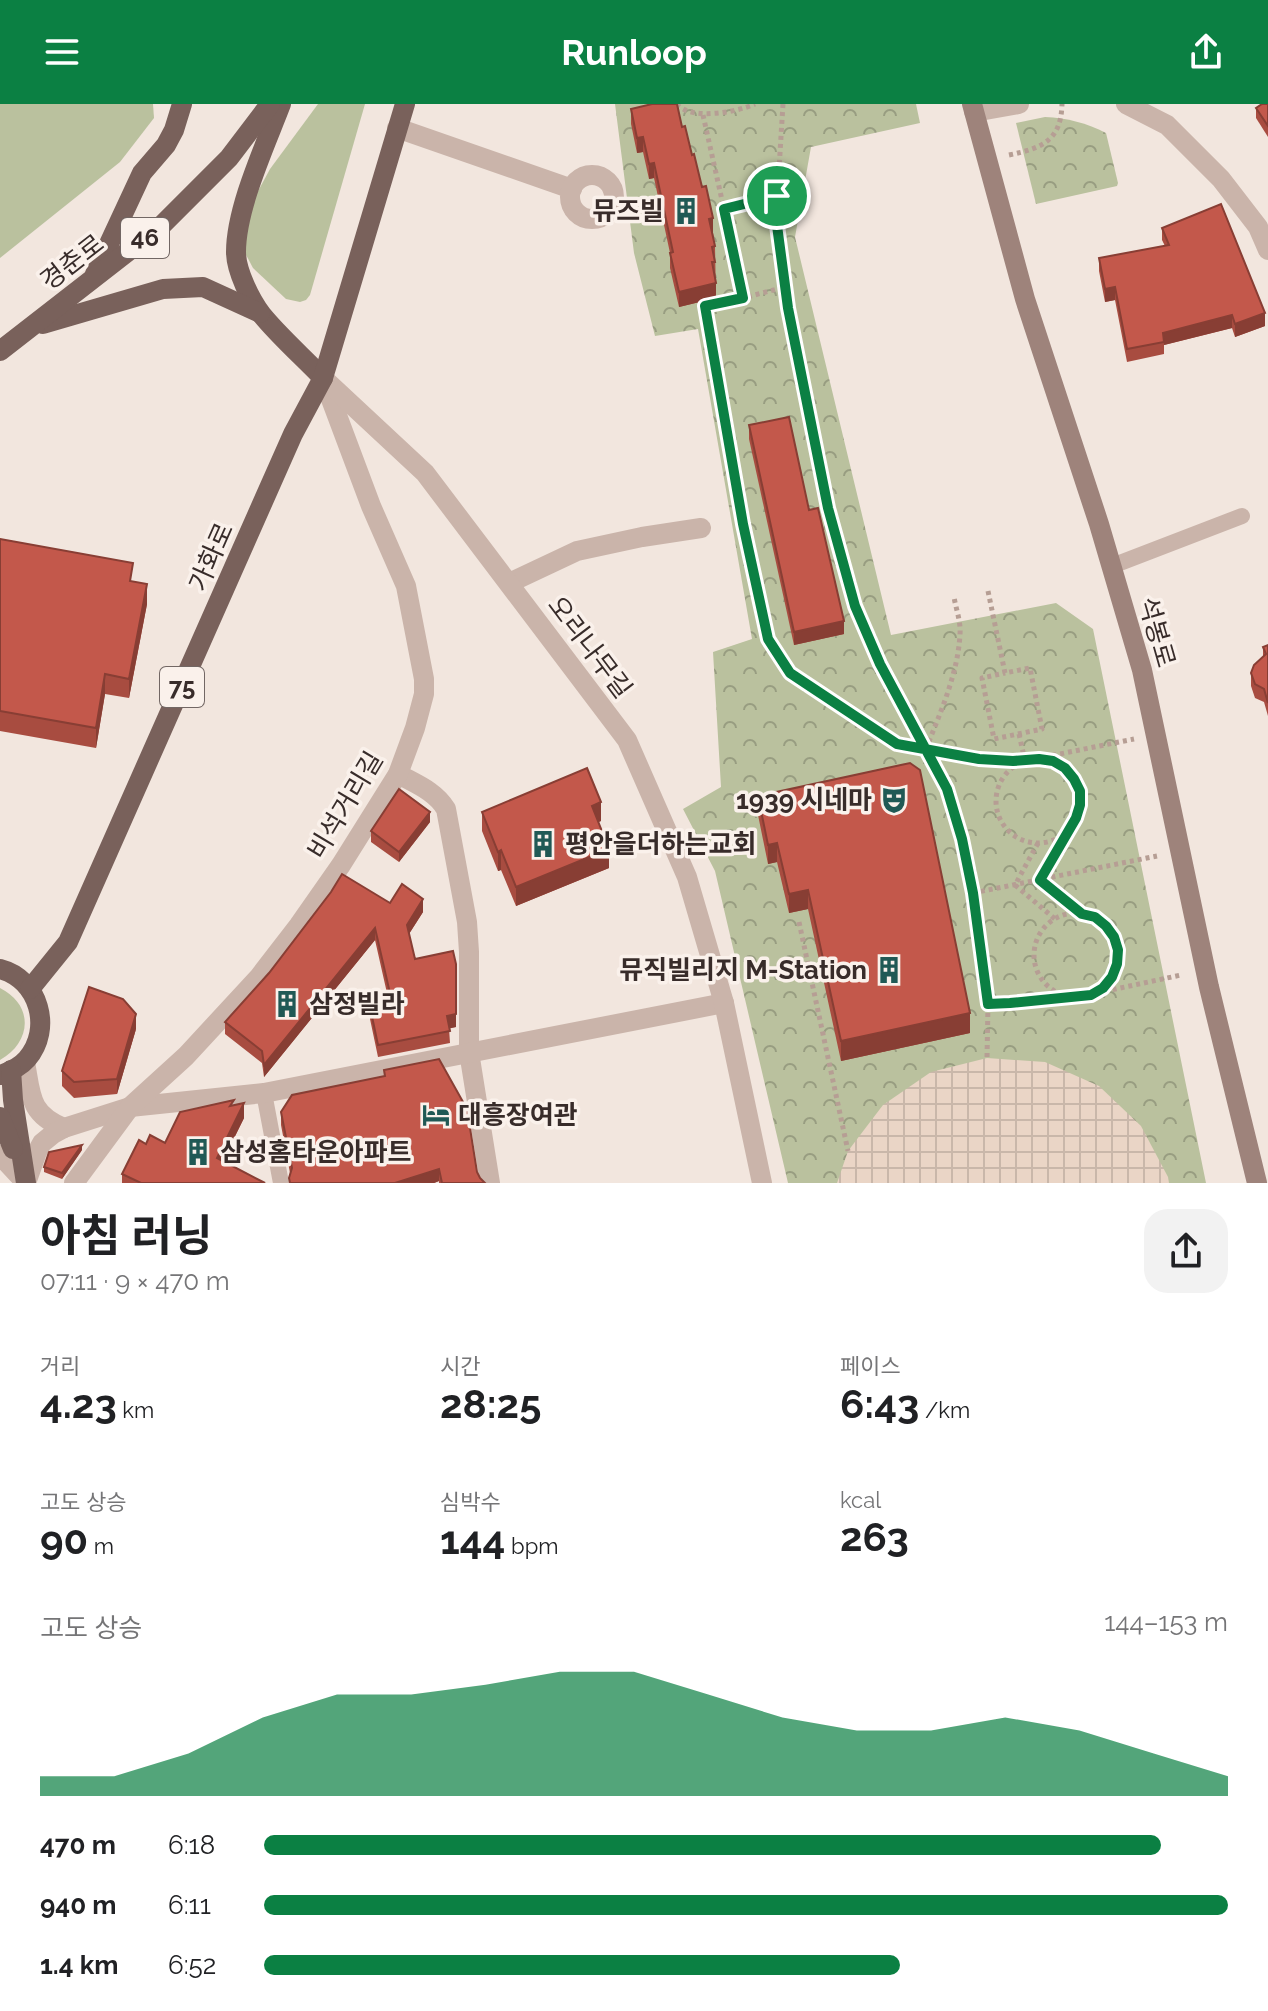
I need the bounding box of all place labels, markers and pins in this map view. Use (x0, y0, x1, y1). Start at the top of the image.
pin (743, 162, 811, 230)
place label: 뮤즈빌 (592, 196, 664, 226)
building icon: 뮤즈빌 (671, 196, 701, 226)
place label: 1939 시네마 (736, 785, 872, 815)
theatre icon: 1939 시네마 (879, 785, 909, 815)
building icon: 평안을더하는교회 (528, 829, 558, 859)
place label: 평안을더하는교회 (565, 829, 756, 859)
place label: 뮤직빌리지 M-Station (619, 955, 867, 985)
building icon: 뮤직빌리지 M-Station (874, 955, 904, 985)
building icon: 삼정빌라 (272, 989, 302, 1019)
place label: 삼정빌라 (309, 989, 405, 1019)
hotel icon: 대흥장여관 (421, 1100, 451, 1130)
place label: 대흥장여관 (458, 1100, 578, 1130)
building icon: 삼성홈타운아파트 (183, 1137, 213, 1167)
place label: 삼성홈타운아파트 (220, 1137, 411, 1167)

